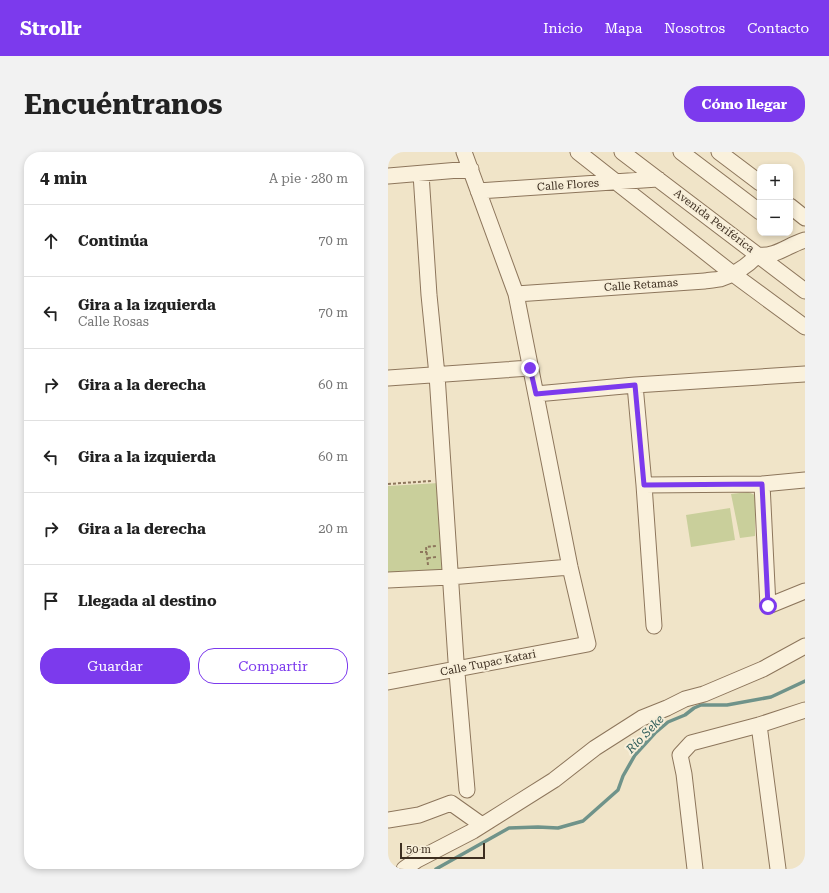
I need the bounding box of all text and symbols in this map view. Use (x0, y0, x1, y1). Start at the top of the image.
text: Strollr (20, 17, 82, 40)
text: Inicio (543, 20, 583, 36)
text: Mapa (605, 20, 642, 36)
text: Nosotros (664, 20, 725, 36)
text: Contacto (747, 20, 809, 36)
button: Cómo llegar (684, 86, 805, 122)
text: Encuéntranos (24, 88, 222, 121)
map controls (757, 164, 793, 236)
button: + (757, 164, 793, 200)
text: 4 min (40, 168, 87, 188)
text: A pie · 280 m (269, 171, 348, 186)
street label: Calle Flores (537, 176, 599, 194)
street label: Avenida Periférica (671, 187, 757, 255)
button: − (757, 200, 793, 236)
icon: ahead (40, 230, 62, 252)
text: Continúa (78, 232, 148, 250)
text: 70 m (318, 233, 348, 248)
street label: Calle Retamas (604, 276, 678, 294)
text: Gira a la izquierda (78, 296, 216, 314)
icon: left (40, 302, 62, 324)
text: 70 m (318, 305, 348, 320)
text: Calle Rosas (78, 314, 149, 329)
route end (521, 359, 539, 377)
icon: right (40, 374, 62, 396)
text: Gira a la derecha (78, 376, 206, 394)
text: 60 m (318, 377, 348, 392)
icon: left (40, 446, 62, 468)
text: Gira a la izquierda (78, 448, 216, 466)
text: 60 m (318, 449, 348, 464)
icon: right (40, 518, 62, 540)
text: Gira a la derecha (78, 520, 206, 538)
text: 20 m (318, 521, 348, 536)
icon: arrive (40, 590, 62, 612)
text: Llegada al destino (78, 592, 217, 610)
route start (759, 597, 777, 615)
street label: Calle Tupac Katari (439, 647, 537, 679)
button: Guardar (40, 648, 190, 684)
button: Compartir (198, 648, 348, 684)
water label: Río Seke (623, 712, 667, 757)
scale bar (400, 841, 485, 860)
text: 50 m (406, 843, 431, 856)

